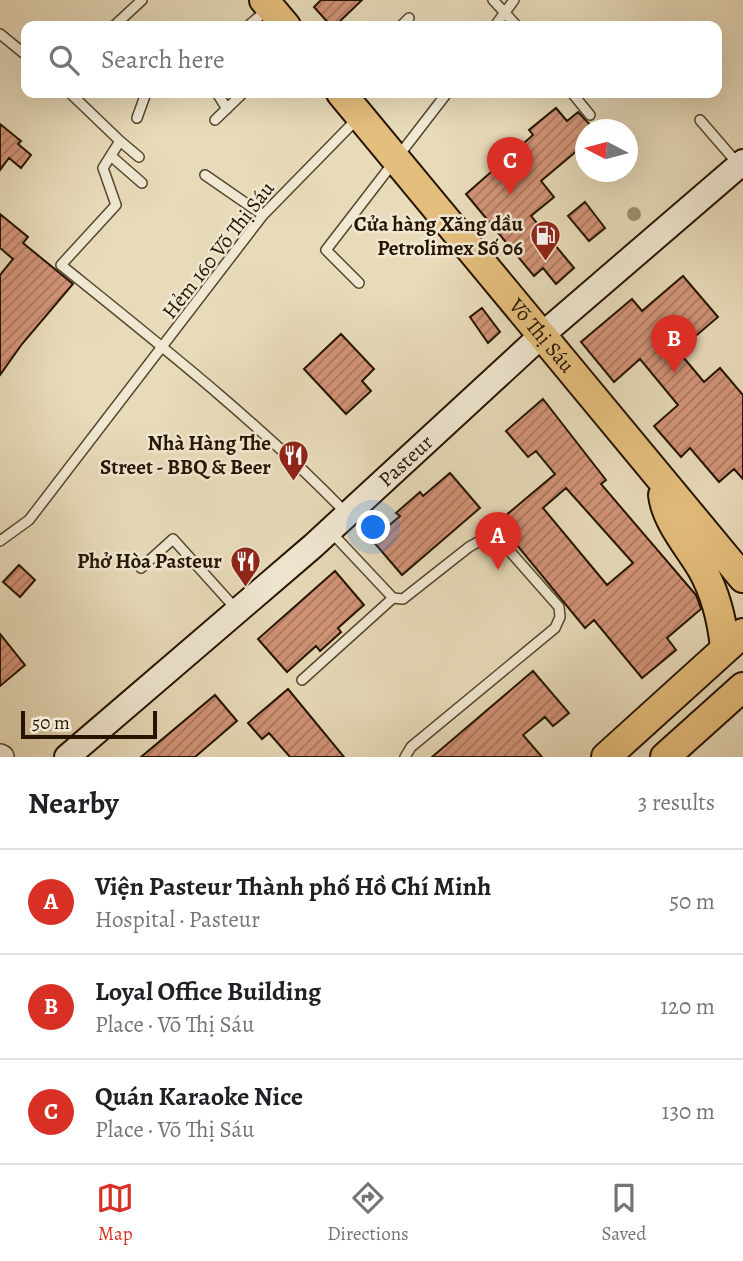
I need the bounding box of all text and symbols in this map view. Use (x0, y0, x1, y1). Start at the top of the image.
search box (21, 21, 722, 98)
icon: search (45, 41, 83, 79)
text: Search here (101, 42, 225, 77)
north arrow (575, 119, 638, 182)
pin: C (487, 137, 533, 195)
street label: Hẻm 160 Võ Thị Sáu (155, 175, 281, 325)
place label: Cửa hàng Xăng dầu Petrolimex Số 06 (354, 210, 524, 262)
fuel station icon: Cửa hàng Xăng dầu Petrolimex Số 06 (529, 219, 563, 263)
street label: Võ Thị Sáu (502, 292, 581, 379)
pin: B (651, 315, 697, 373)
street label: Pasteur (372, 428, 439, 493)
place label: Nhà Hàng The Street - BBQ & Beer (100, 429, 271, 481)
restaurant icon: Nhà Hàng The Street - BBQ & Beer (277, 438, 311, 482)
your location (356, 510, 390, 544)
pin: A (475, 512, 521, 570)
restaurant icon: Phở Hòa Pasteur (228, 544, 262, 588)
place label: Phở Hòa Pasteur (77, 547, 222, 575)
scale bar (21, 708, 158, 740)
text: 50 m (32, 710, 70, 736)
text: Nearby (28, 783, 119, 823)
text: 3 results (638, 787, 715, 818)
text: Viện Pasteur Thành phố Hồ Chí Minh (95, 869, 491, 904)
text: A (44, 886, 58, 917)
text: 50 m (669, 886, 715, 917)
text: Hospital · Pasteur (95, 904, 260, 935)
text: Loyal Office Building (95, 974, 321, 1009)
text: B (44, 991, 58, 1022)
text: 120 m (660, 991, 715, 1022)
text: Place · Võ Thị Sáu (95, 1009, 254, 1040)
text: Quán Karaoke Nice (95, 1079, 303, 1114)
text: C (44, 1096, 58, 1127)
text: 130 m (662, 1096, 715, 1127)
text: Place · Võ Thị Sáu (95, 1114, 254, 1145)
tab: Map (96, 1179, 134, 1247)
tab: Directions (327, 1179, 409, 1247)
tab: Saved (602, 1179, 647, 1247)

